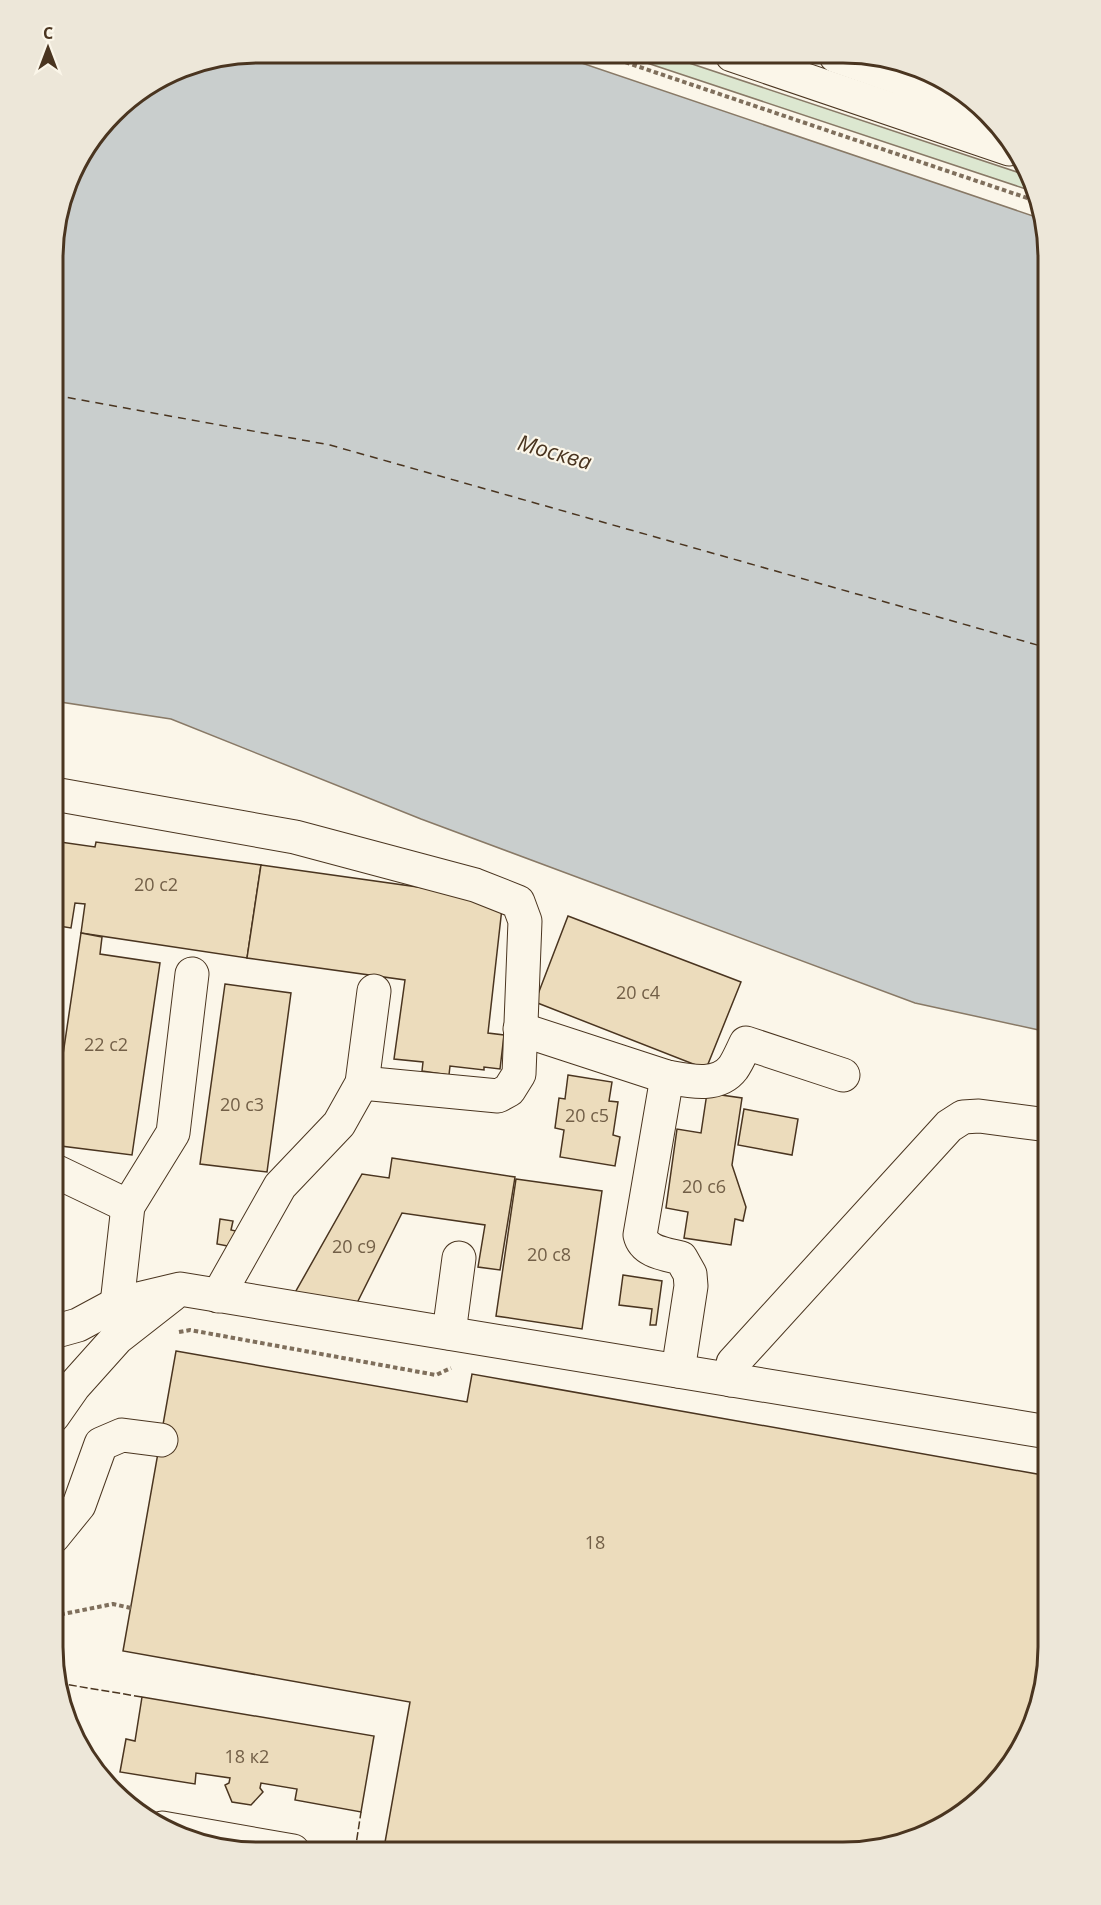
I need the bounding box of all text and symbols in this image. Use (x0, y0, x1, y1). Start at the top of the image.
north arrow (18, 18, 78, 78)
text: С (43, 22, 53, 44)
water label: Москва (515, 426, 595, 476)
house number: 20 с2 (134, 872, 178, 896)
house number: 20 с4 (616, 980, 660, 1004)
house number: 22 с2 (84, 1032, 128, 1056)
house number: 20 с3 (220, 1092, 264, 1116)
house number: 20 с5 (565, 1103, 609, 1127)
house number: 20 с6 (682, 1174, 726, 1198)
house number: 20 с9 (332, 1234, 376, 1258)
house number: 20 с8 (527, 1242, 571, 1266)
house number: 18 (585, 1530, 605, 1554)
house number: 18 к2 (225, 1744, 269, 1768)

